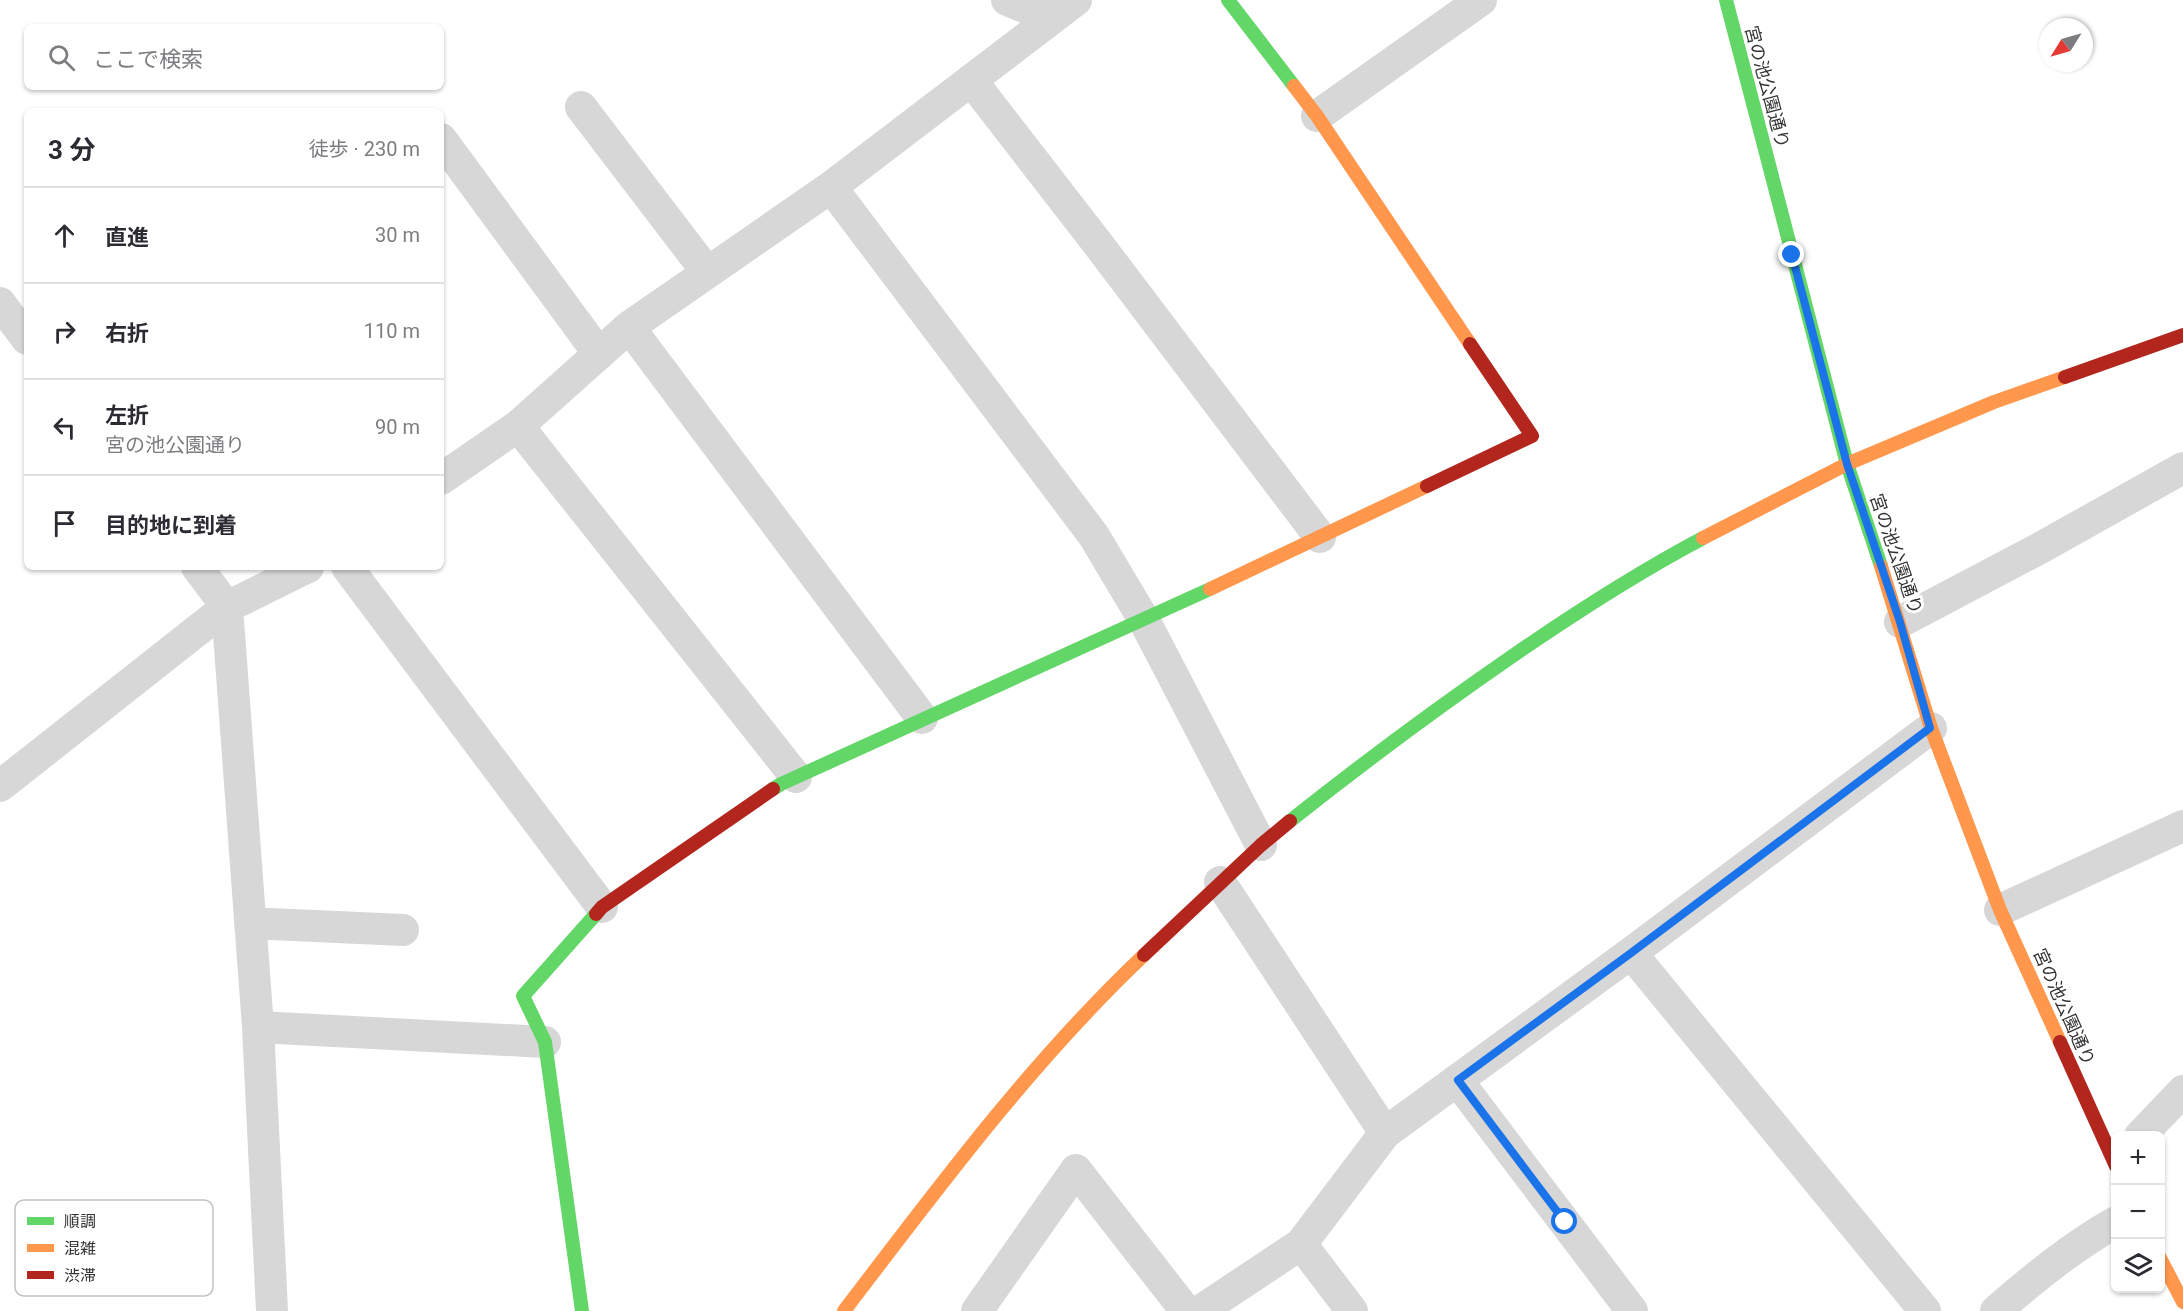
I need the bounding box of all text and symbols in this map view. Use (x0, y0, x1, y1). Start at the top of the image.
north arrow (2039, 18, 2093, 72)
street label: 宮の池公園通り (1741, 23, 1794, 150)
search box (24, 24, 444, 90)
icon: search (45, 41, 78, 74)
text: ここで検索 (93, 47, 203, 72)
text: 3 分 (48, 135, 95, 165)
text: 徒歩 · 230 m (309, 137, 420, 161)
icon: ahead (48, 219, 81, 252)
text: 30 m (375, 223, 420, 247)
text: 直進 (105, 225, 149, 250)
route end (1778, 241, 1804, 267)
icon: right (48, 315, 81, 348)
text: 110 m (364, 319, 420, 343)
text: 右折 (105, 321, 149, 346)
text: 左折 (105, 403, 149, 428)
icon: left (48, 411, 81, 444)
text: 90 m (375, 415, 420, 439)
text: 宮の池公園通り (105, 433, 245, 457)
street label: 宮の池公園通り (1866, 491, 1927, 617)
icon: arrive (48, 507, 81, 540)
text: 目的地に到着 (105, 513, 237, 538)
street label: 宮の池公園通り (2029, 945, 2100, 1069)
map controls (2111, 1131, 2165, 1293)
button: + (2111, 1131, 2165, 1185)
button: − (2111, 1185, 2165, 1239)
legend (15, 1200, 213, 1296)
route start (1551, 1208, 1577, 1234)
text: 順調 (64, 1212, 96, 1231)
text: 混雑 (64, 1239, 96, 1258)
button: layers (2111, 1239, 2165, 1293)
text: 渋滞 (64, 1266, 96, 1285)

